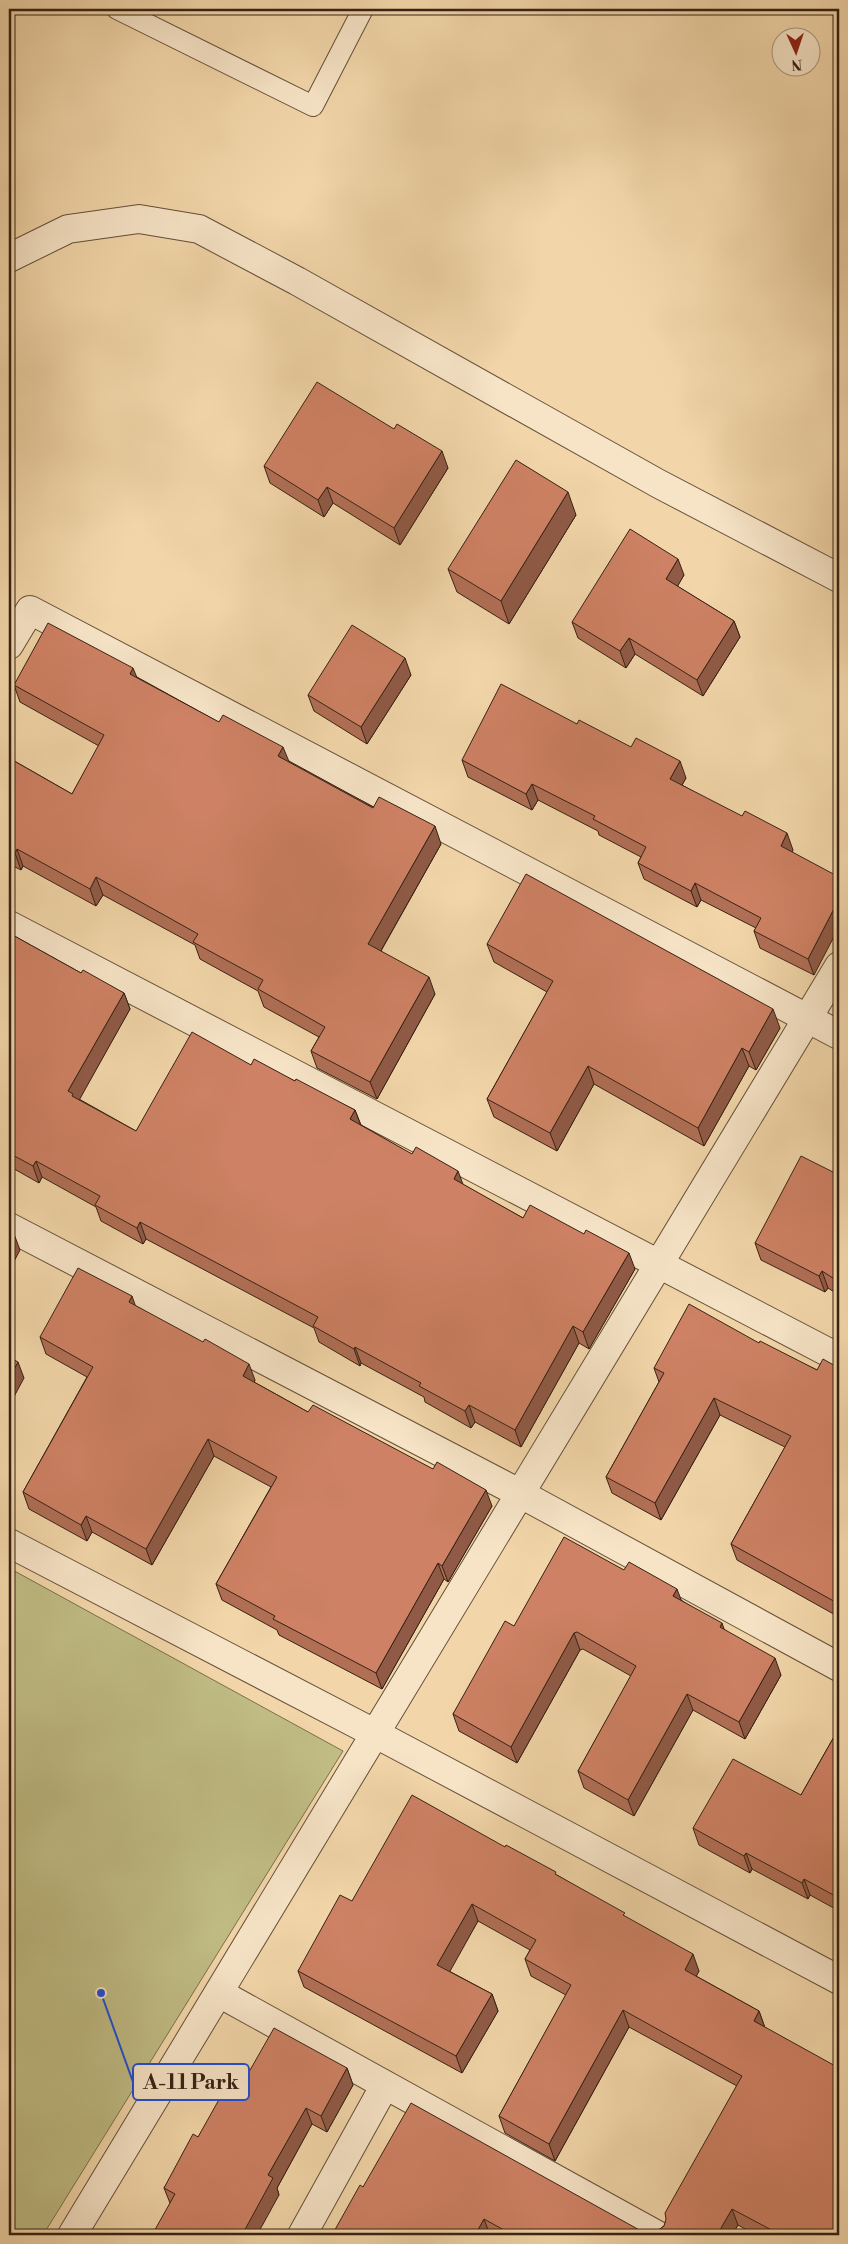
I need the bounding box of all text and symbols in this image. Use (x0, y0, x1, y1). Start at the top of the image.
north arrow (770, 28, 820, 78)
text: N (791, 55, 803, 73)
callout: A-11 Park (133, 2064, 249, 2100)
text: A-11 Park (142, 2070, 240, 2096)

